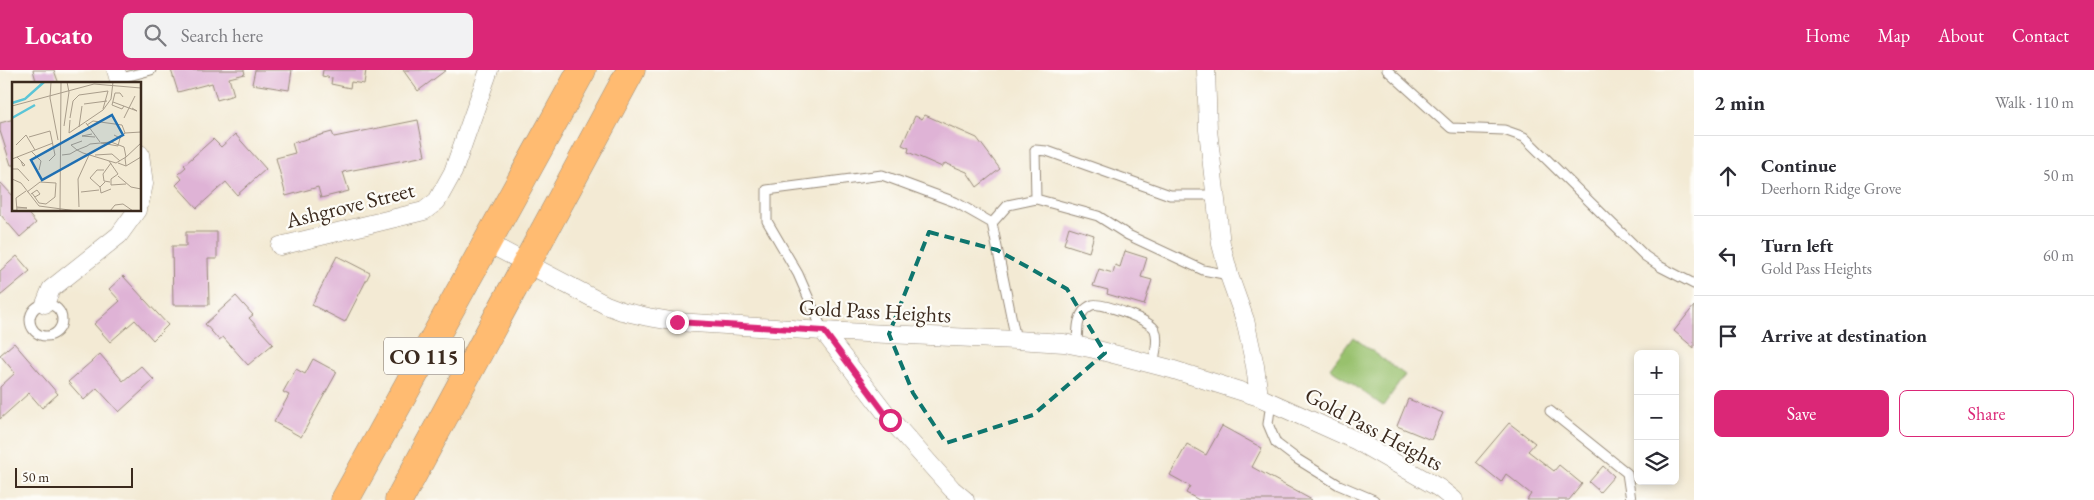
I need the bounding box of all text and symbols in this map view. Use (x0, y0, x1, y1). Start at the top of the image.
search box (123, 13, 473, 58)
text: Locato (25, 20, 93, 51)
icon: search (141, 21, 169, 49)
text: Search here (181, 23, 263, 48)
text: Home (1805, 24, 1850, 47)
text: Map (1878, 24, 1910, 47)
text: About (1938, 24, 1984, 47)
text: Contact (2012, 24, 2069, 47)
inset map (12, 82, 141, 211)
text: 2 min (1714, 89, 1765, 116)
text: Walk · 110 m (1995, 92, 2074, 113)
text: Continue (1761, 153, 1836, 178)
icon: ahead (1714, 162, 1742, 190)
text: 50 m (2043, 165, 2074, 186)
street label: Ashgrove Street (282, 175, 417, 235)
text: Deerhorn Ridge Grove (1761, 178, 1901, 199)
text: Turn left (1761, 233, 1833, 258)
icon: left (1714, 242, 1742, 270)
text: 60 m (2043, 245, 2074, 266)
text: Gold Pass Heights (1761, 258, 1872, 279)
street label: Gold Pass Heights (798, 293, 952, 329)
route end (666, 311, 689, 334)
icon: arrive (1714, 322, 1742, 350)
text: Arrive at destination (1761, 323, 1927, 348)
road number: CO 115 (384, 338, 464, 374)
map controls (1634, 350, 1679, 485)
button: + (1634, 350, 1679, 395)
street label: Gold Pass Heights (1300, 380, 1448, 478)
button: Save (1714, 390, 1889, 437)
button: Share (1899, 390, 2074, 437)
button: − (1634, 395, 1679, 440)
route start (879, 409, 902, 432)
button: layers (1634, 440, 1679, 485)
scale bar (15, 465, 132, 488)
text: 50 m (22, 468, 49, 486)

